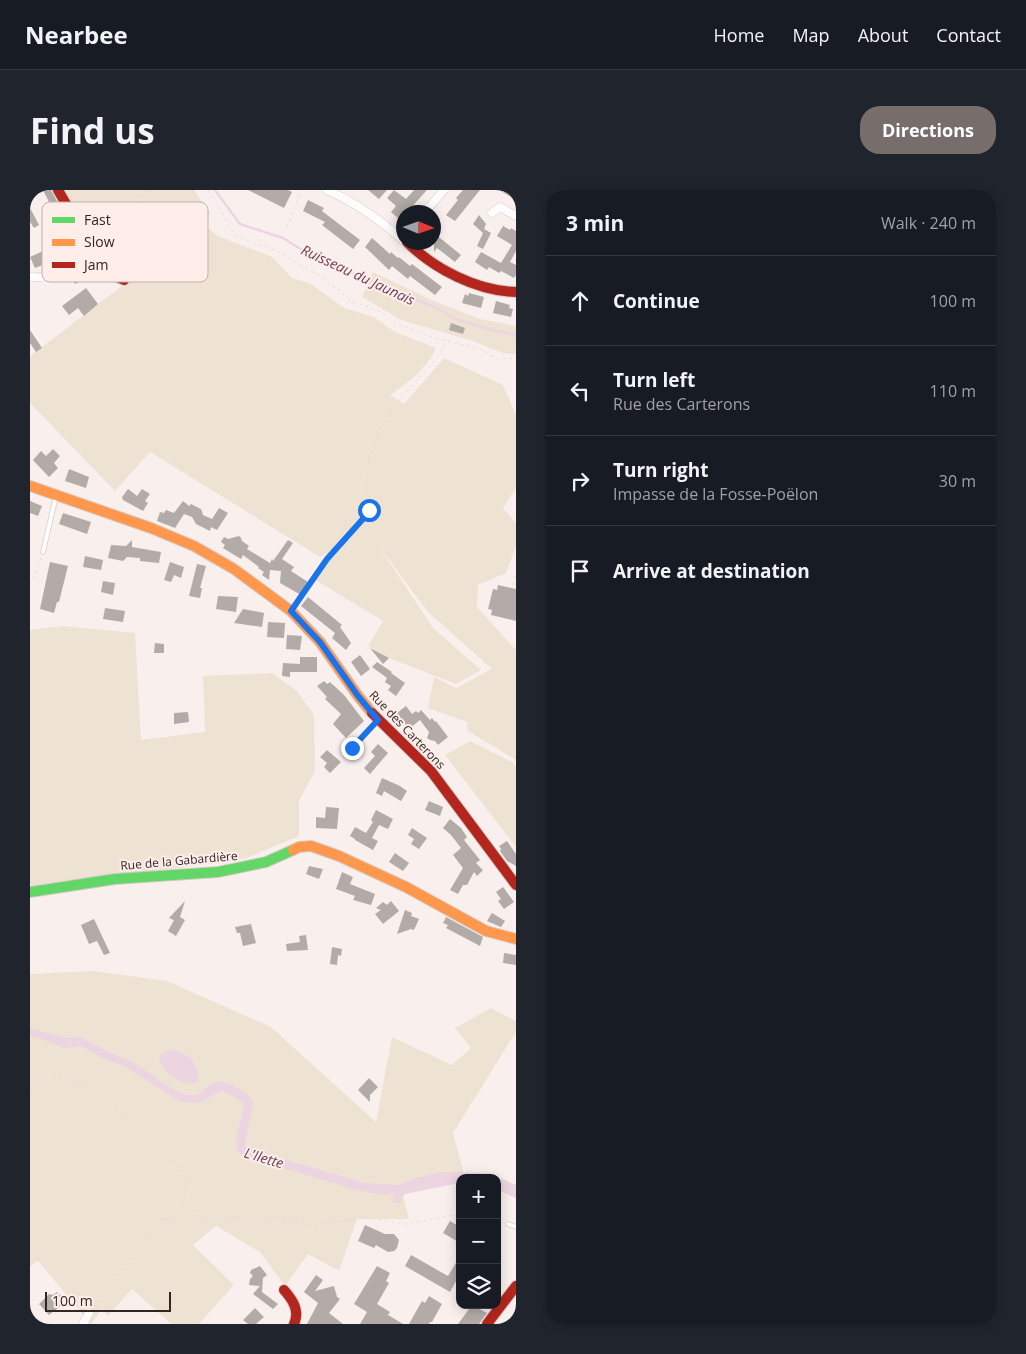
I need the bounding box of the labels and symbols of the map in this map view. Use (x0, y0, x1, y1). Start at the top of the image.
legend (42, 202, 208, 282)
north arrow (396, 205, 441, 250)
text: Fast (84, 210, 111, 229)
text: Slow (84, 232, 115, 251)
water label: Ruisseau du Jaunais (298, 240, 418, 309)
text: Jam (82, 255, 109, 274)
route start (358, 499, 381, 522)
street label: Rue des Carterons (366, 687, 449, 773)
route end (341, 737, 364, 760)
street label: Rue de la Gabardière (120, 847, 239, 874)
water label: L'Ilette (242, 1143, 286, 1172)
scale bar (45, 1289, 171, 1312)

